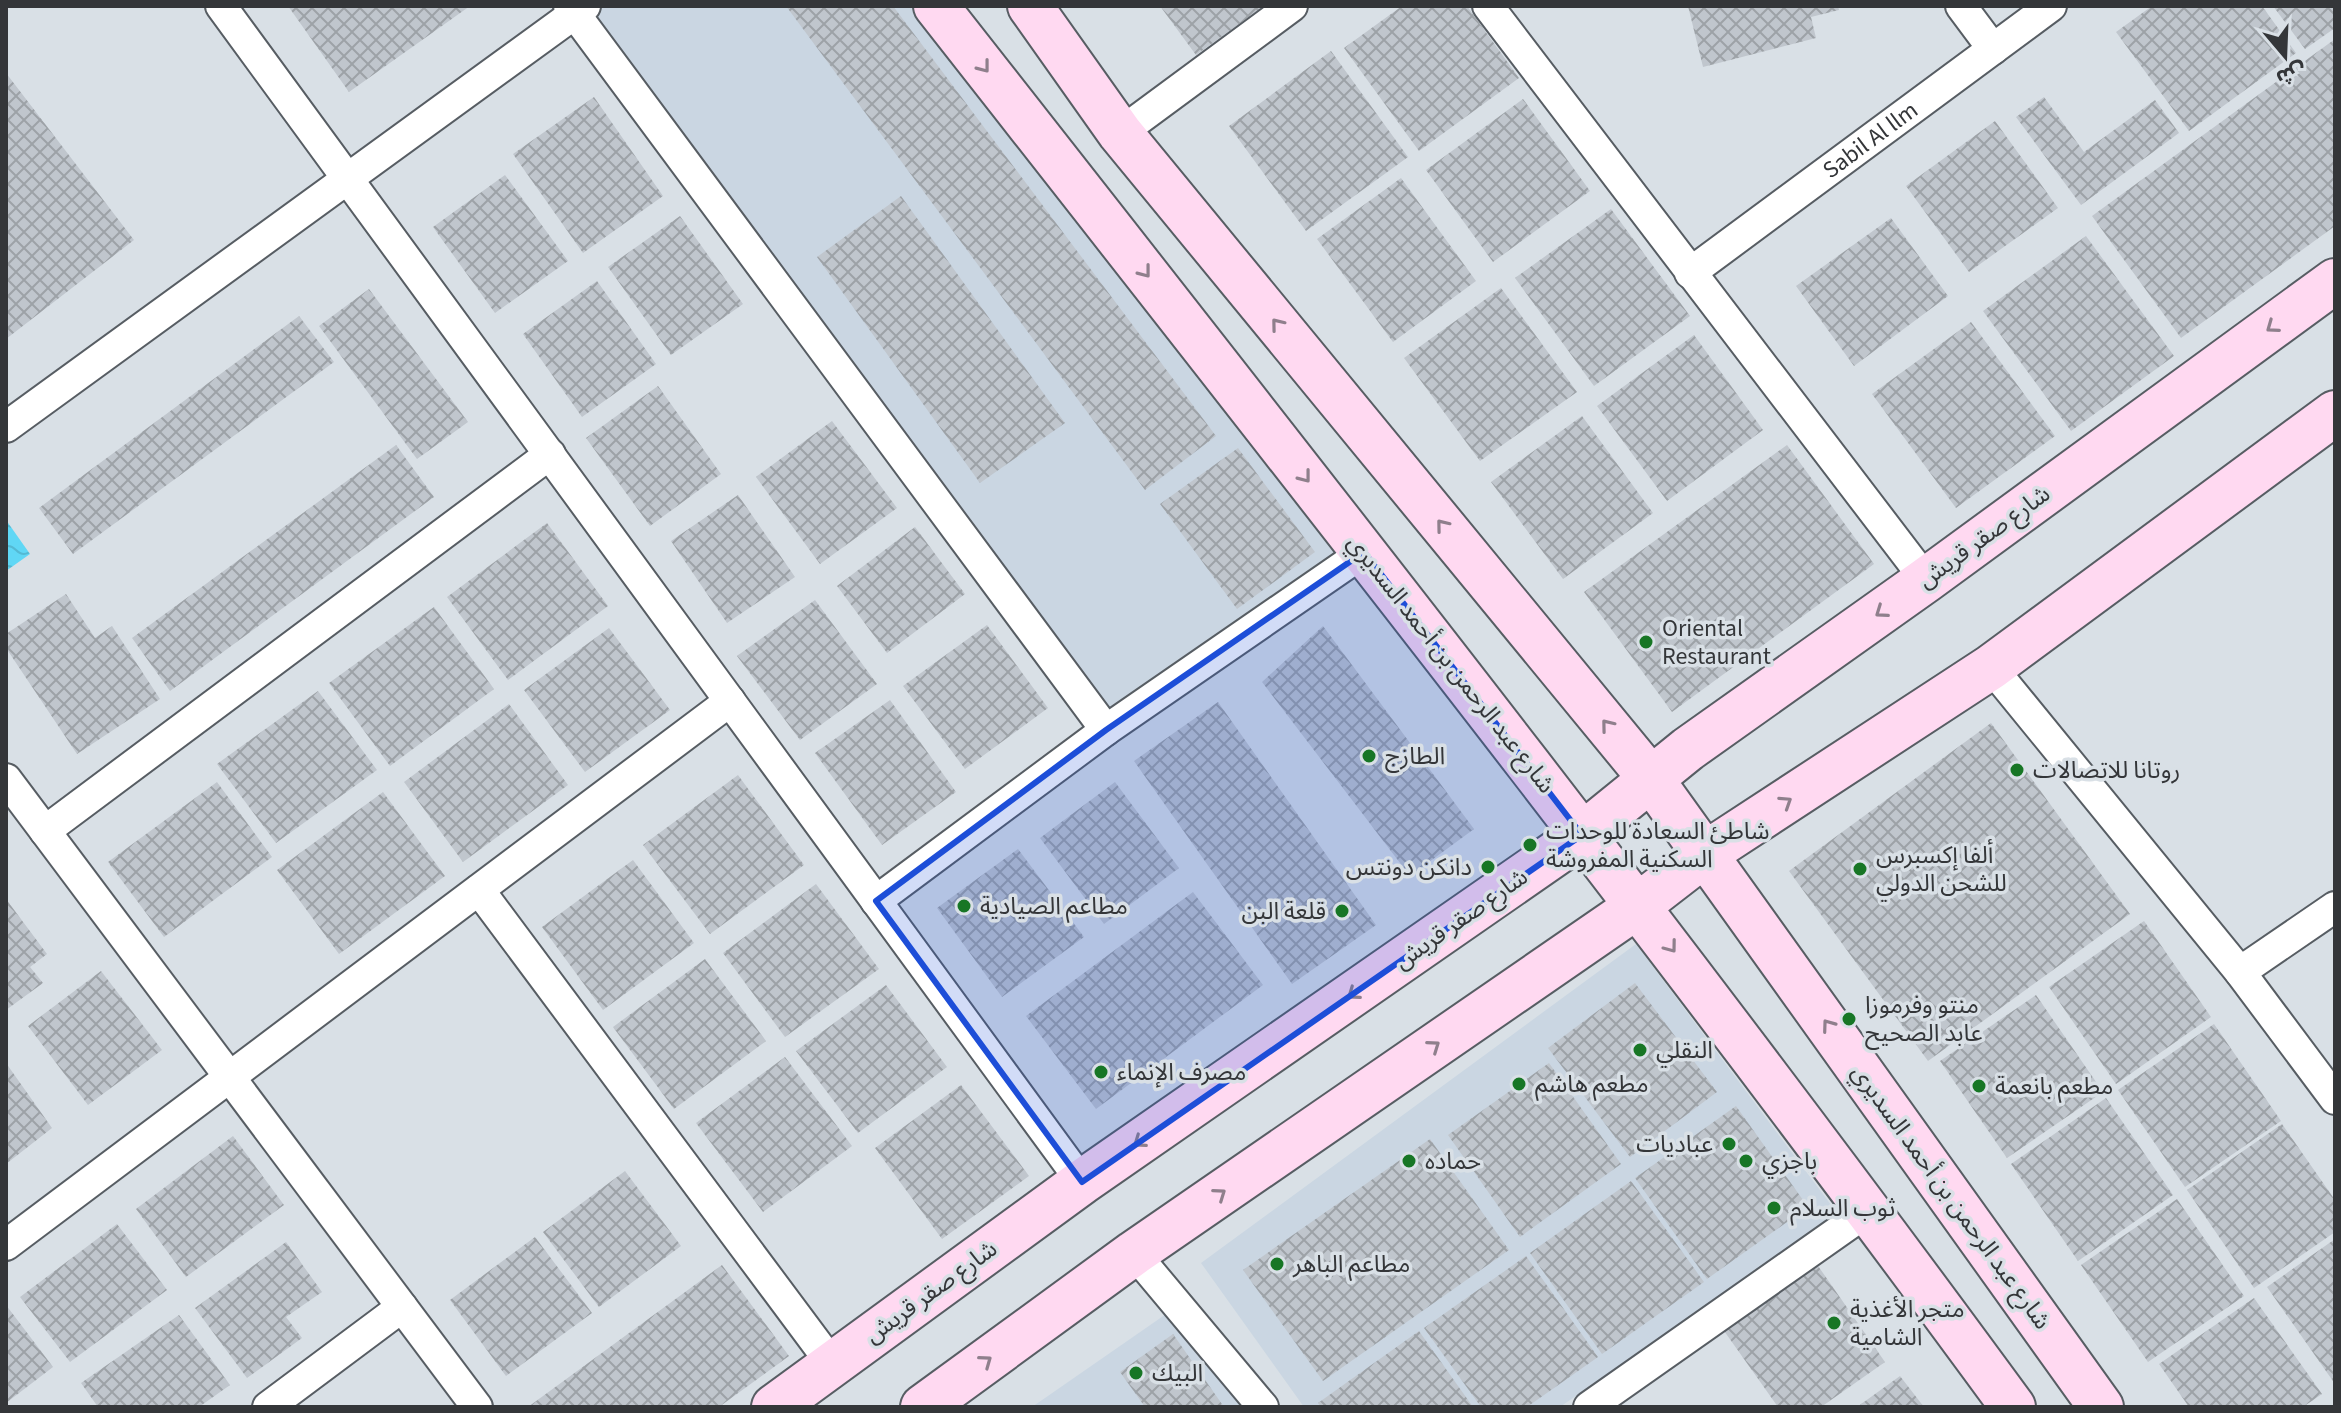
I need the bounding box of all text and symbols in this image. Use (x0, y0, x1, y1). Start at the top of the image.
north arrow (2245, 16, 2325, 96)
text: ش (2272, 54, 2311, 94)
one-way arrow (975, 58, 989, 73)
street label: Sabil Al llm (1815, 93, 1925, 187)
one-way arrow (1135, 263, 1149, 278)
one-way arrow (2266, 317, 2281, 332)
one-way arrow (1272, 319, 1287, 333)
one-way arrow (1295, 468, 1310, 482)
street label: شارع صقر قريش (1910, 477, 2058, 597)
one-way arrow (1437, 519, 1452, 534)
street label: شارع عبد الرحمن بن أحمد السديري (1338, 527, 1563, 801)
one-way arrow (1875, 602, 1889, 617)
place label: Oriental Restaurant (1662, 611, 1771, 674)
marker: Oriental Restaurant (1637, 633, 1655, 651)
one-way arrow (1602, 720, 1617, 735)
place label: الطازج (1385, 739, 1445, 774)
marker: الطازج (1360, 747, 1378, 765)
place label: روتانا للاتصالات (2033, 753, 2180, 788)
marker: روتانا للاتصالات (2008, 761, 2026, 779)
one-way arrow (1777, 797, 1791, 812)
place label: شاطئ السعادة للوحدات السكنية المفروشة (1546, 814, 1770, 877)
marker: شاطئ السعادة للوحدات السكنية المفروشة (1521, 836, 1539, 854)
place label: ألفا إكسبرس للشحن الدولي (1876, 838, 2007, 901)
place label: دانكن دونتس (1346, 850, 1472, 885)
marker: دانكن دونتس (1479, 858, 1497, 876)
street label: شارع صقر قريش (1387, 860, 1535, 978)
marker: ألفا إكسبرس للشحن الدولي (1851, 860, 1869, 878)
place label: مطاعم الصيادية (980, 889, 1128, 924)
place label: قلعة البن (1241, 894, 1326, 929)
marker: مطاعم الصيادية (955, 897, 973, 915)
marker: قلعة البن (1333, 902, 1351, 920)
one-way arrow (1661, 939, 1675, 953)
one-way arrow (1347, 984, 1361, 999)
place label: منتو وفرموزا عابد الصحيح (1865, 988, 1983, 1051)
marker: منتو وفرموزا عابد الصحيح (1840, 1010, 1858, 1028)
one-way arrow (1823, 1019, 1837, 1034)
place label: النقلي (1656, 1033, 1713, 1068)
one-way arrow (1426, 1041, 1440, 1056)
marker: النقلي (1631, 1041, 1649, 1059)
place label: مصرف الإنماء (1117, 1055, 1246, 1090)
street label: شارع عبد الرحمن بن أحمد السديري (1842, 1057, 2059, 1337)
marker: مصرف الإنماء (1092, 1063, 1110, 1081)
place label: مطعم هاشم (1535, 1067, 1649, 1102)
place label: مطعم بانعمة (1995, 1069, 2113, 1104)
marker: مطعم هاشم (1510, 1075, 1528, 1093)
marker: مطعم بانعمة (1970, 1077, 1988, 1095)
place label: عباديات (1636, 1127, 1713, 1162)
one-way arrow (1133, 1132, 1147, 1147)
marker: عباديات (1720, 1135, 1738, 1153)
place label: حماده (1425, 1144, 1481, 1179)
place label: باجزي (1762, 1144, 1817, 1179)
marker: حماده (1400, 1152, 1418, 1170)
marker: باجزي (1737, 1152, 1755, 1170)
one-way arrow (1212, 1189, 1226, 1204)
place label: ثوب السلام (1790, 1191, 1895, 1226)
marker: ثوب السلام (1765, 1199, 1783, 1217)
street label: شارع صقر قريش (857, 1232, 1005, 1352)
place label: مطاعم الباهر (1292, 1247, 1410, 1282)
marker: مطاعم الباهر (1268, 1255, 1286, 1273)
place label: متجر الأغذية الشامية (1850, 1292, 1965, 1355)
marker: متجر الأغذية الشامية (1825, 1314, 1843, 1332)
one-way arrow (977, 1356, 992, 1371)
place label: البيك (1152, 1356, 1203, 1391)
marker: البيك (1127, 1364, 1145, 1382)

